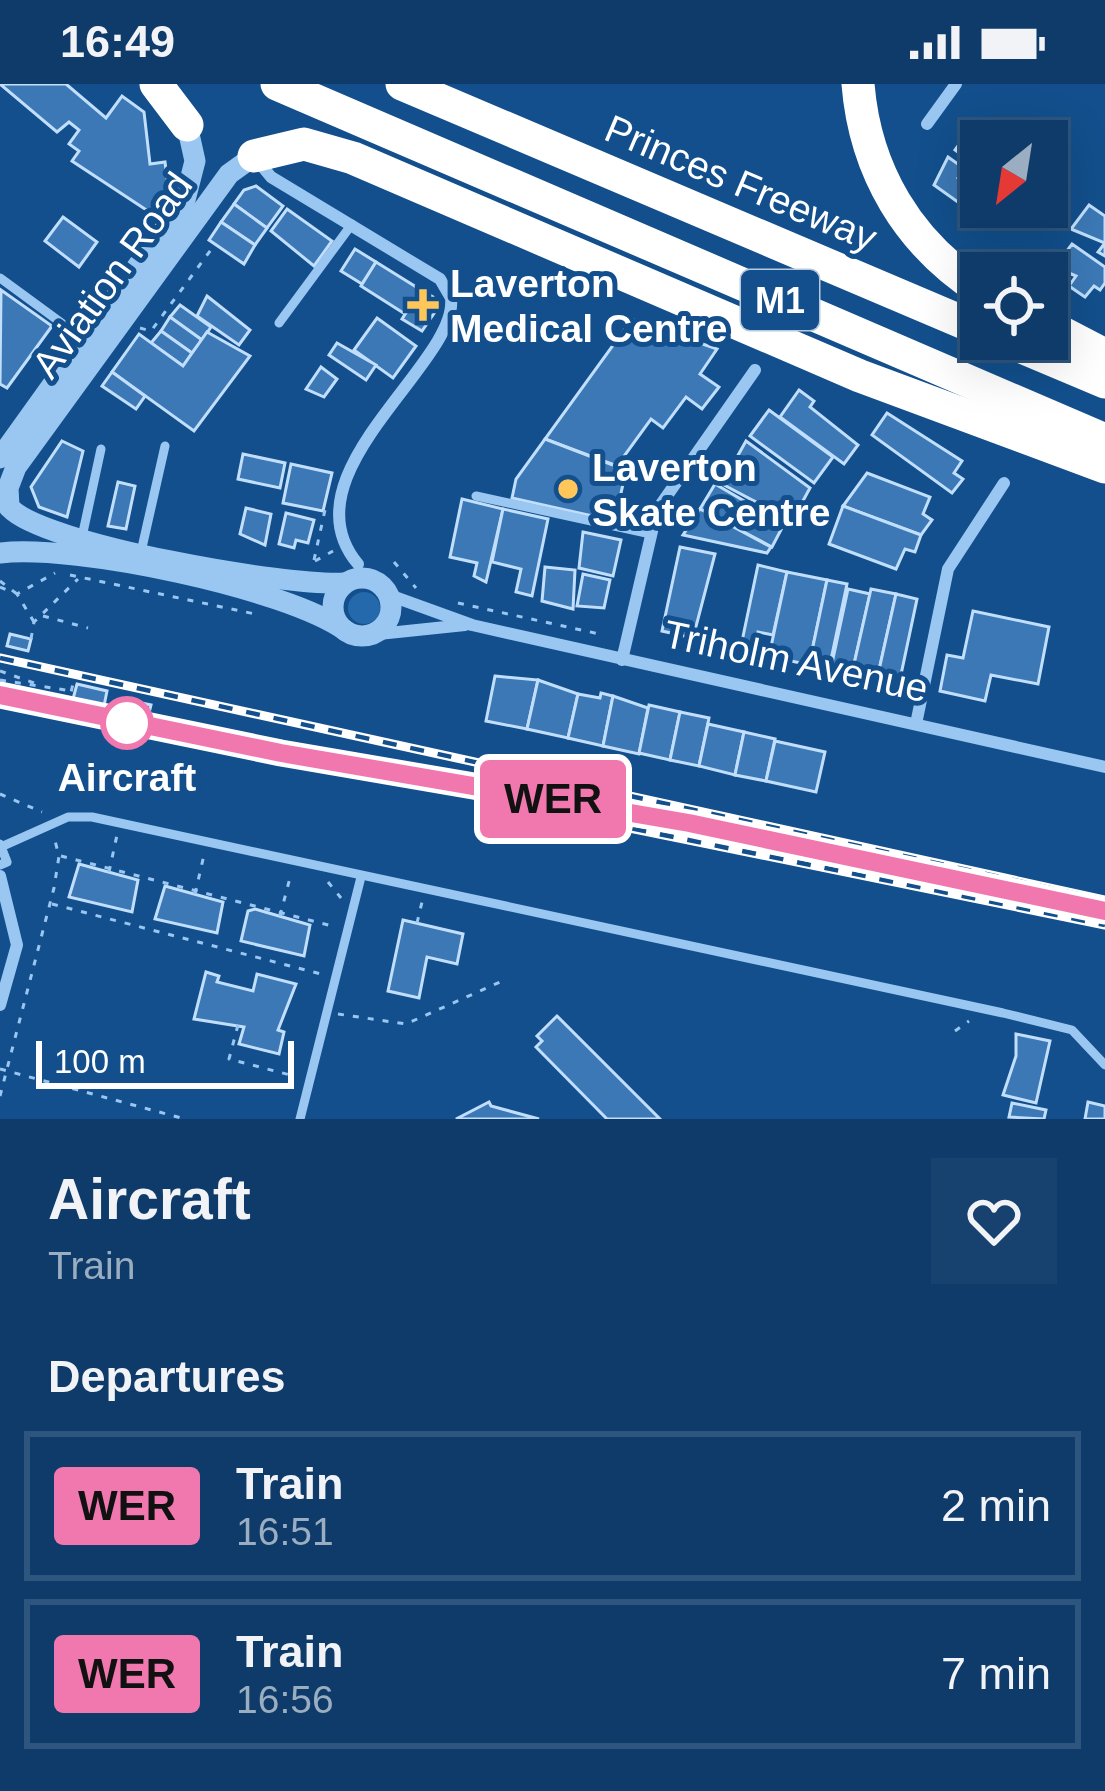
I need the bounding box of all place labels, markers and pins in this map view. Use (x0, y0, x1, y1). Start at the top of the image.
place label: Laverton Medical Centre (450, 262, 727, 350)
marker: Laverton Medical Centre (407, 289, 439, 321)
place label: Laverton Skate Centre (592, 446, 830, 534)
marker: Laverton Skate Centre (555, 476, 581, 502)
marker: Aircraft (102, 698, 152, 748)
place label: Aircraft (58, 756, 196, 799)

